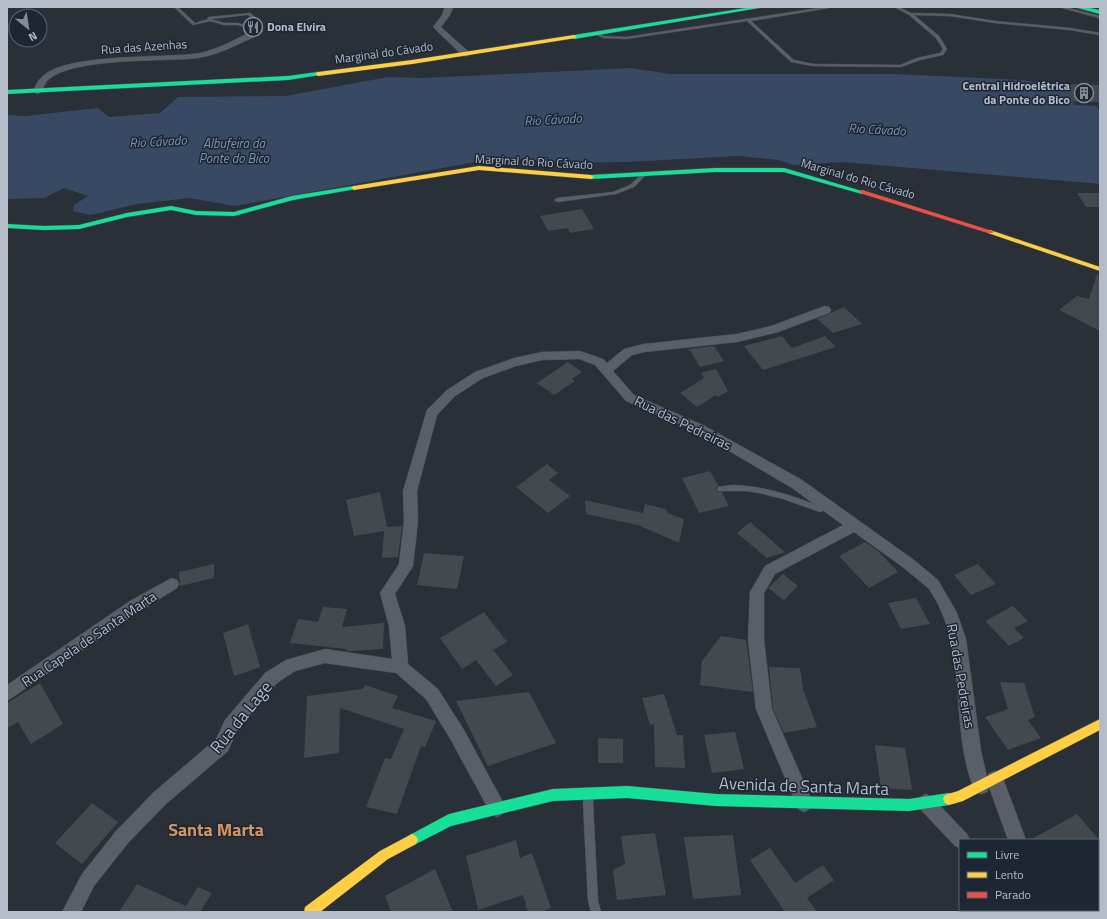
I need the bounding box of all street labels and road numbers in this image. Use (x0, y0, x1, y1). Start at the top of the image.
street label: Rua das Azenhas (100, 34, 188, 59)
street label: Marginal do Cávado (334, 36, 434, 69)
street label: Marginal do Rio Cávado (475, 149, 593, 174)
street label: Marginal do Rio Cávado (799, 153, 917, 204)
street label: Rua das Pedreiras (631, 390, 735, 455)
street label: Rua Capela de Santa Marta (17, 586, 160, 692)
street label: Rua das Pedreiras (942, 622, 981, 730)
street label: Rua da Lage (204, 675, 278, 759)
street label: Avenida de Santa Marta (719, 770, 890, 802)

